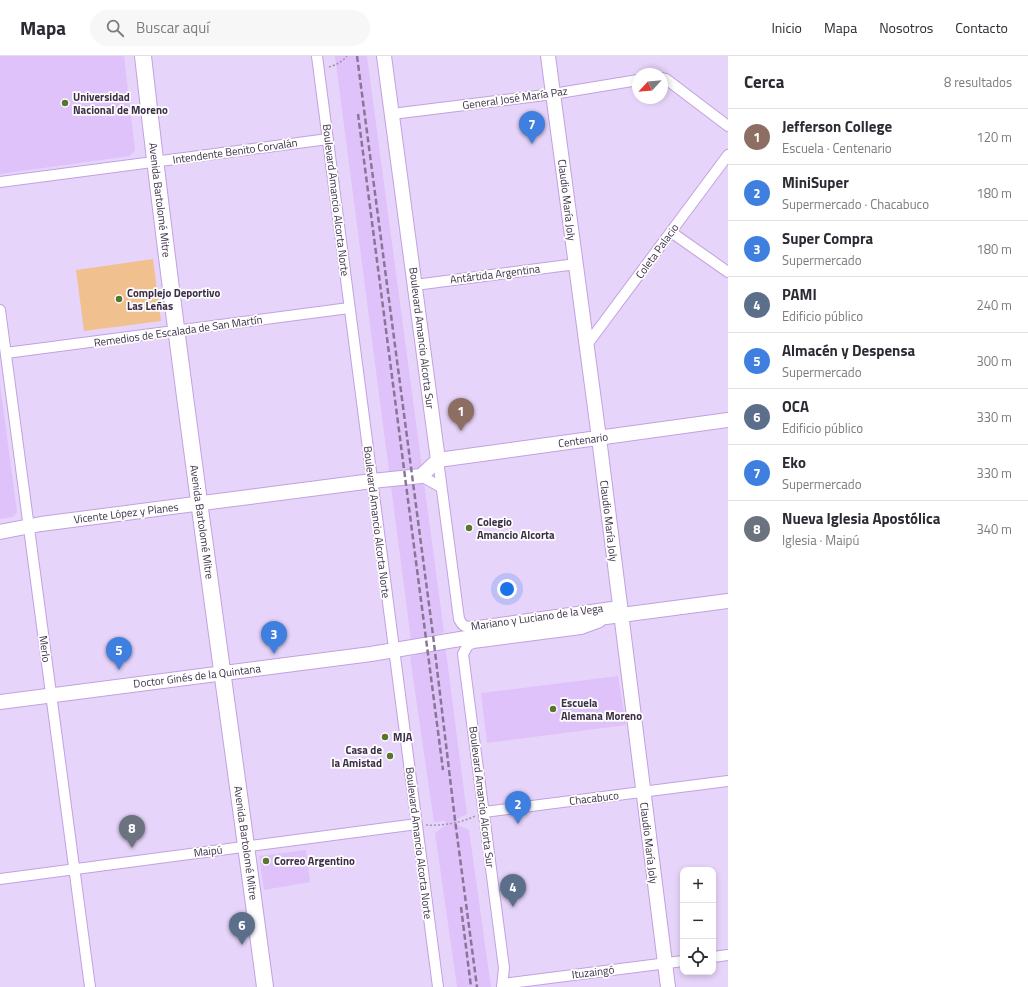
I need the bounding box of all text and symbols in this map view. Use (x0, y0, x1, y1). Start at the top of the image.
search box (90, 10, 370, 46)
text: Mapa (20, 13, 66, 42)
text: Buscar aquí (136, 16, 209, 39)
icon: search (104, 17, 126, 39)
text: Inicio (771, 17, 802, 38)
text: Mapa (824, 17, 857, 38)
text: Nosotros (879, 17, 933, 38)
text: Contacto (955, 17, 1008, 38)
north arrow (632, 68, 668, 104)
text: Cerca (744, 69, 784, 95)
text: 8 resultados (944, 72, 1012, 92)
street label: General José María Paz (461, 83, 569, 113)
place label: Universidad Nacional de Moreno (73, 89, 168, 118)
marker: Universidad Nacional de Moreno (60, 98, 70, 108)
pin: 7 (519, 111, 545, 144)
text: Jefferson College (782, 115, 892, 138)
street label: Boulevard Amancio Alcorta Norte (319, 123, 353, 277)
text: 1 (753, 127, 761, 147)
text: 120 m (976, 127, 1012, 147)
street label: Intendente Benito Corvalán (172, 134, 299, 168)
text: Escuela · Centenario (782, 138, 892, 158)
street label: Avenida Bartolomé Mitre (145, 142, 175, 259)
street label: Claudio María Joly (554, 158, 580, 242)
text: MiniSuper (782, 171, 849, 194)
text: 2 (753, 183, 761, 203)
text: 180 m (976, 183, 1012, 203)
text: Supermercado · Chacabuco (782, 194, 929, 214)
street label: Coleta Palacio (632, 220, 683, 282)
text: Super Compra (782, 227, 873, 250)
text: 3 (753, 239, 761, 259)
text: 180 m (976, 239, 1012, 259)
text: Supermercado (782, 250, 862, 270)
street label: Antártida Argentina (449, 260, 541, 287)
street label: Boulevard Amancio Alcorta Sur (405, 266, 439, 410)
text: PAMI (782, 283, 817, 306)
place label: Complejo Deportivo Las Leñas (127, 285, 220, 314)
marker: Complejo Deportivo Las Leñas (114, 294, 124, 304)
text: 4 (753, 295, 761, 315)
text: 240 m (976, 295, 1012, 315)
text: Edificio público (782, 306, 863, 326)
street label: Remedios de Escalada de San Martín (93, 311, 263, 351)
text: Almacén y Despensa (782, 339, 915, 362)
text: 5 (753, 351, 761, 371)
text: 300 m (976, 351, 1012, 371)
text: Supermercado (782, 362, 862, 382)
text: OCA (782, 395, 809, 418)
pin: 1 (448, 398, 474, 431)
text: 6 (753, 407, 761, 427)
text: 330 m (976, 407, 1012, 427)
text: Edificio público (782, 418, 863, 438)
street label: Centenario (557, 429, 609, 451)
street label: Boulevard Amancio Alcorta Norte (360, 445, 394, 599)
text: Eko (782, 451, 806, 474)
text: 7 (753, 463, 761, 483)
text: 330 m (976, 463, 1012, 483)
street label: Avenida Bartolomé Mitre (186, 464, 218, 581)
text: Supermercado (782, 474, 862, 494)
street label: Claudio María Joly (596, 479, 622, 563)
street label: Vicente López y Planes (73, 499, 179, 527)
text: Nueva Iglesia Apostólica (782, 507, 940, 530)
place label: Colegio Amancio Alcorta (477, 514, 555, 543)
text: 8 (753, 519, 761, 539)
text: 340 m (976, 519, 1012, 539)
marker: Colegio Amancio Alcorta (464, 523, 474, 533)
text: Iglesia · Maipú (782, 530, 859, 550)
your location (497, 579, 517, 599)
street label: Mariano y Luciano de la Vega (470, 600, 605, 634)
pin: 3 (261, 621, 287, 654)
street label: Merlo (35, 635, 55, 664)
pin: 5 (106, 637, 132, 670)
street label: Doctor Ginés de la Quintana (132, 660, 262, 692)
place label: Escuela Alemana Moreno (561, 695, 642, 724)
marker: Escuela Alemana Moreno (548, 704, 558, 714)
street label: Boulevard Amancio Alcorta Sur (465, 725, 499, 869)
place label: MJA (393, 729, 413, 745)
marker: MJA (380, 732, 390, 742)
place label: Casa de la Amistad (331, 742, 382, 771)
marker: Casa de la Amistad (385, 751, 395, 761)
street label: Boulevard Amancio Alcorta Norte (402, 766, 436, 920)
street label: Avenida Bartolomé Mitre (230, 785, 262, 902)
street label: Chacabuco (568, 787, 620, 809)
pin: 2 (505, 791, 531, 824)
street label: Claudio María Joly (636, 801, 662, 885)
pin: 8 (119, 815, 145, 848)
street label: Maipú (193, 841, 223, 861)
place label: Correo Argentino (274, 853, 355, 869)
marker: Correo Argentino (261, 856, 271, 866)
map controls (680, 867, 716, 975)
button: + (680, 867, 716, 903)
pin: 4 (500, 874, 526, 907)
button: − (680, 903, 716, 939)
pin: 6 (229, 912, 255, 945)
button: locate (680, 939, 716, 975)
street label: Ituzaingó (571, 961, 615, 983)

